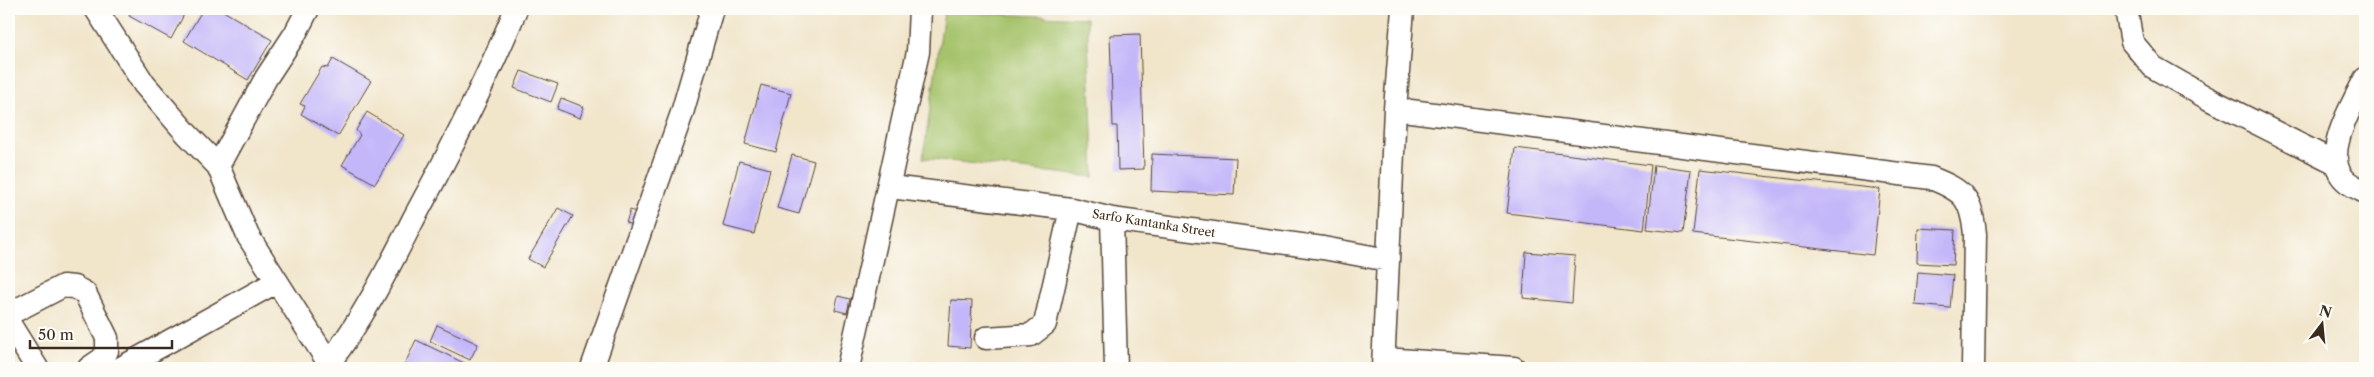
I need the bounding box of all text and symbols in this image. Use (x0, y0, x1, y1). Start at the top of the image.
street label: Sarfo Kantanka Street (1091, 206, 1217, 240)
north arrow (2296, 300, 2346, 350)
text: N (2317, 301, 2334, 322)
scale bar (30, 317, 172, 349)
text: 50 m (38, 325, 74, 344)

